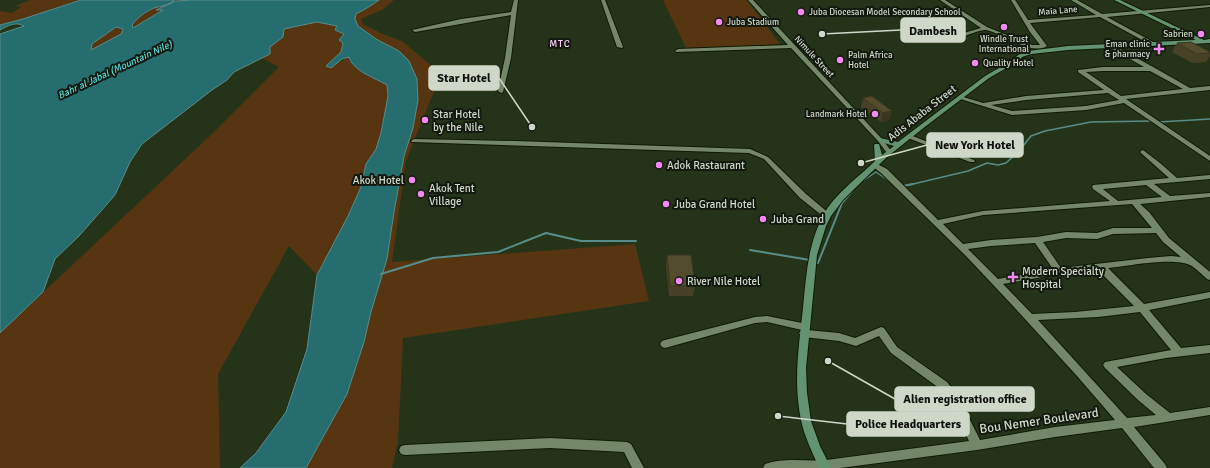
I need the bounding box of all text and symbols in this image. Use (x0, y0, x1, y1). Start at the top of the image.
street label: Maia Lane (1038, 4, 1079, 18)
marker: Juba Diocesan Model Secondary School (796, 7, 806, 17)
place label: Juba Diocesan Model Secondary School (809, 7, 961, 18)
marker: Juba Stadium (714, 17, 724, 27)
place label: Juba Stadium (727, 17, 779, 28)
callout: Dambesh (901, 18, 965, 42)
marker: Windle Trust International (999, 22, 1009, 32)
text: Dambesh (909, 24, 957, 39)
place label: Sabrien (1163, 29, 1193, 40)
marker: Sabrien (1196, 29, 1206, 39)
street label: Nimule Street (792, 34, 836, 80)
place label: Windle Trust International (979, 34, 1029, 55)
water label: Bahr al Jabal (Mountain Nile) (56, 38, 175, 102)
district label: MTC (549, 38, 571, 50)
place label: Eman clinic & pharmacy (1105, 39, 1151, 60)
marker: Eman clinic & pharmacy (1153, 43, 1165, 55)
place label: Palm Africa Hotel (848, 50, 893, 71)
marker: Palm Africa Hotel (835, 55, 845, 65)
marker: Quality Hotel (970, 58, 980, 68)
place label: Quality Hotel (983, 58, 1034, 69)
callout: Star Hotel (429, 66, 499, 90)
text: Star Hotel (437, 71, 491, 86)
street label: Adis Ababa Street (885, 82, 959, 144)
place label: Star Hotel by the Nile (433, 108, 483, 134)
place label: Landmark Hotel (806, 109, 867, 120)
marker: Landmark Hotel (870, 109, 880, 119)
marker: Star Hotel by the Nile (420, 115, 430, 125)
callout: New York Hotel (927, 133, 1023, 157)
text: New York Hotel (935, 138, 1015, 153)
place label: Adok Rastaurant (667, 159, 745, 172)
marker: Adok Rastaurant (654, 160, 664, 170)
place label: Akok Hotel (353, 174, 404, 187)
marker: Akok Hotel (407, 175, 417, 185)
place label: Akok Tent Village (429, 182, 475, 208)
marker: Akok Tent Village (416, 189, 426, 199)
place label: Juba Grand Hotel (674, 198, 755, 211)
marker: Juba Grand Hotel (661, 199, 671, 209)
place label: Juba Grand (771, 213, 824, 226)
marker: Juba Grand (758, 214, 768, 224)
place label: Modern Specialty Hospital (1022, 265, 1105, 291)
marker: Modern Specialty Hospital (1007, 271, 1019, 283)
place label: River Nile Hotel (687, 275, 760, 288)
marker: River Nile Hotel (674, 276, 684, 286)
callout: Alien registration office (895, 387, 1034, 411)
text: Alien registration office (903, 392, 1027, 407)
street label: Bou Nemer Boulevard (978, 405, 1100, 437)
callout: Police Headquarters (847, 412, 969, 436)
text: Police Headquarters (855, 417, 962, 432)

